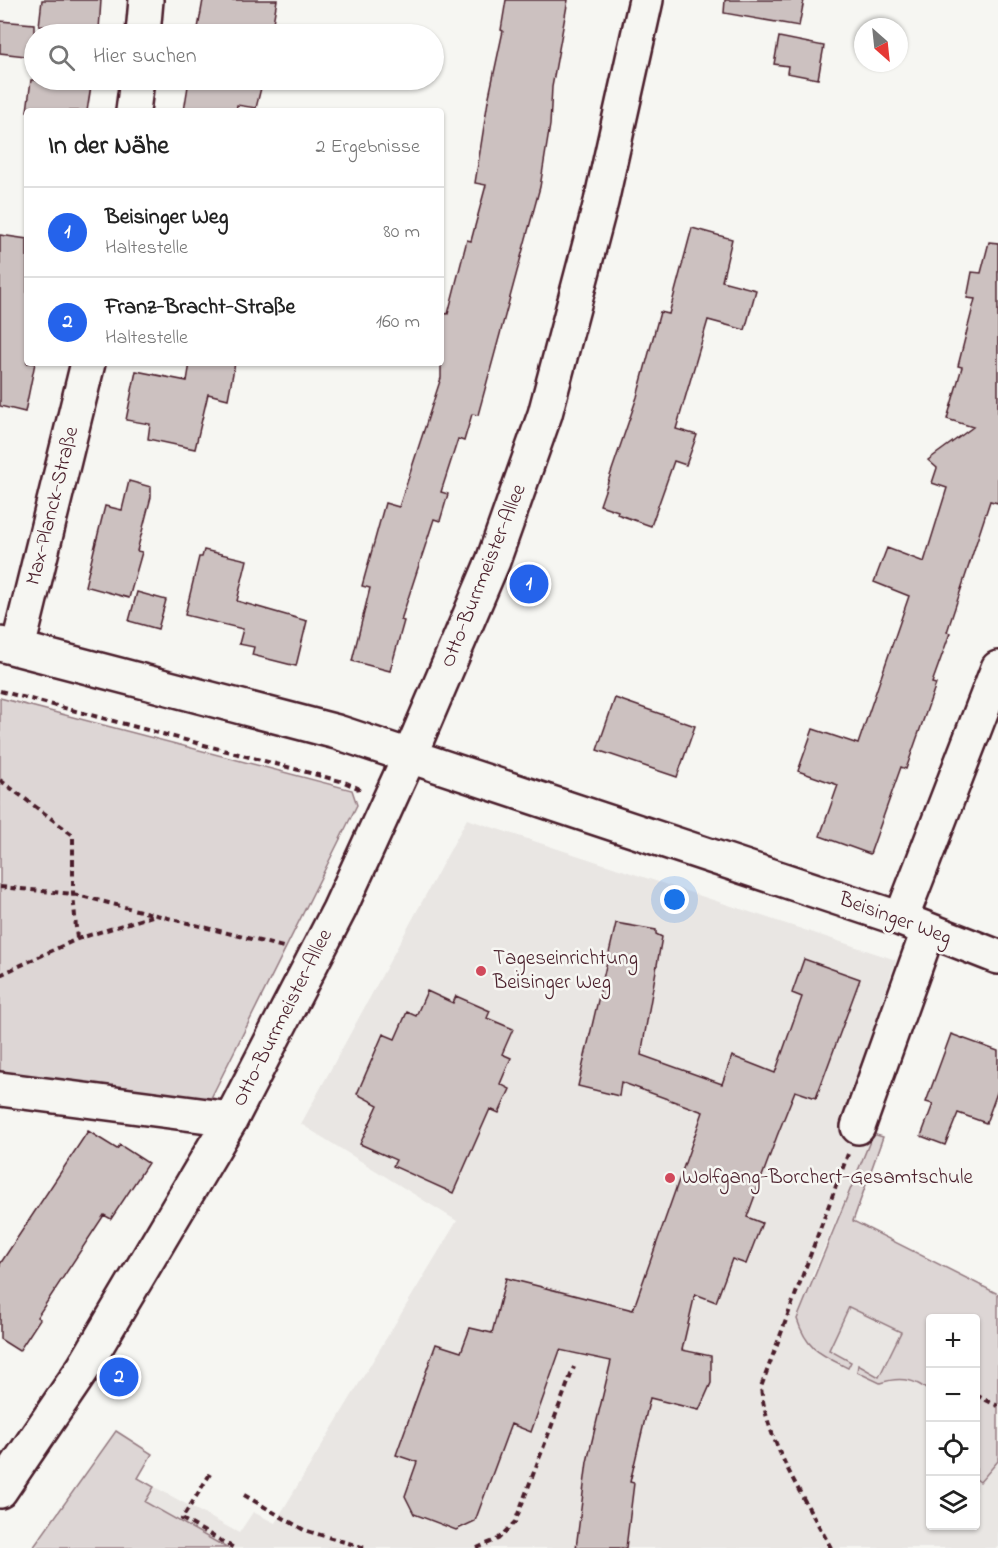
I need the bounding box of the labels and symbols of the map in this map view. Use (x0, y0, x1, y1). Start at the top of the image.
north arrow (854, 18, 908, 72)
street label: Max-Planck-Straße (19, 423, 87, 589)
street label: Otto-Burrmeister-Allee (433, 479, 535, 672)
pin: 1 (510, 562, 548, 606)
street label: Beisinger Weg (833, 884, 956, 955)
your location (660, 885, 689, 914)
street label: Otto-Burrmeister-Allee (225, 924, 341, 1112)
place label: Tageseinrichtung Beisinger Weg (492, 944, 638, 1000)
marker: Tageseinrichtung Beisinger Weg (474, 964, 488, 978)
place label: Wolfgang-Borchert-Gesamtschule (682, 1163, 974, 1195)
marker: Wolfgang-Borchert-Gesamtschule (663, 1171, 677, 1185)
pin: 2 (100, 1354, 138, 1400)

